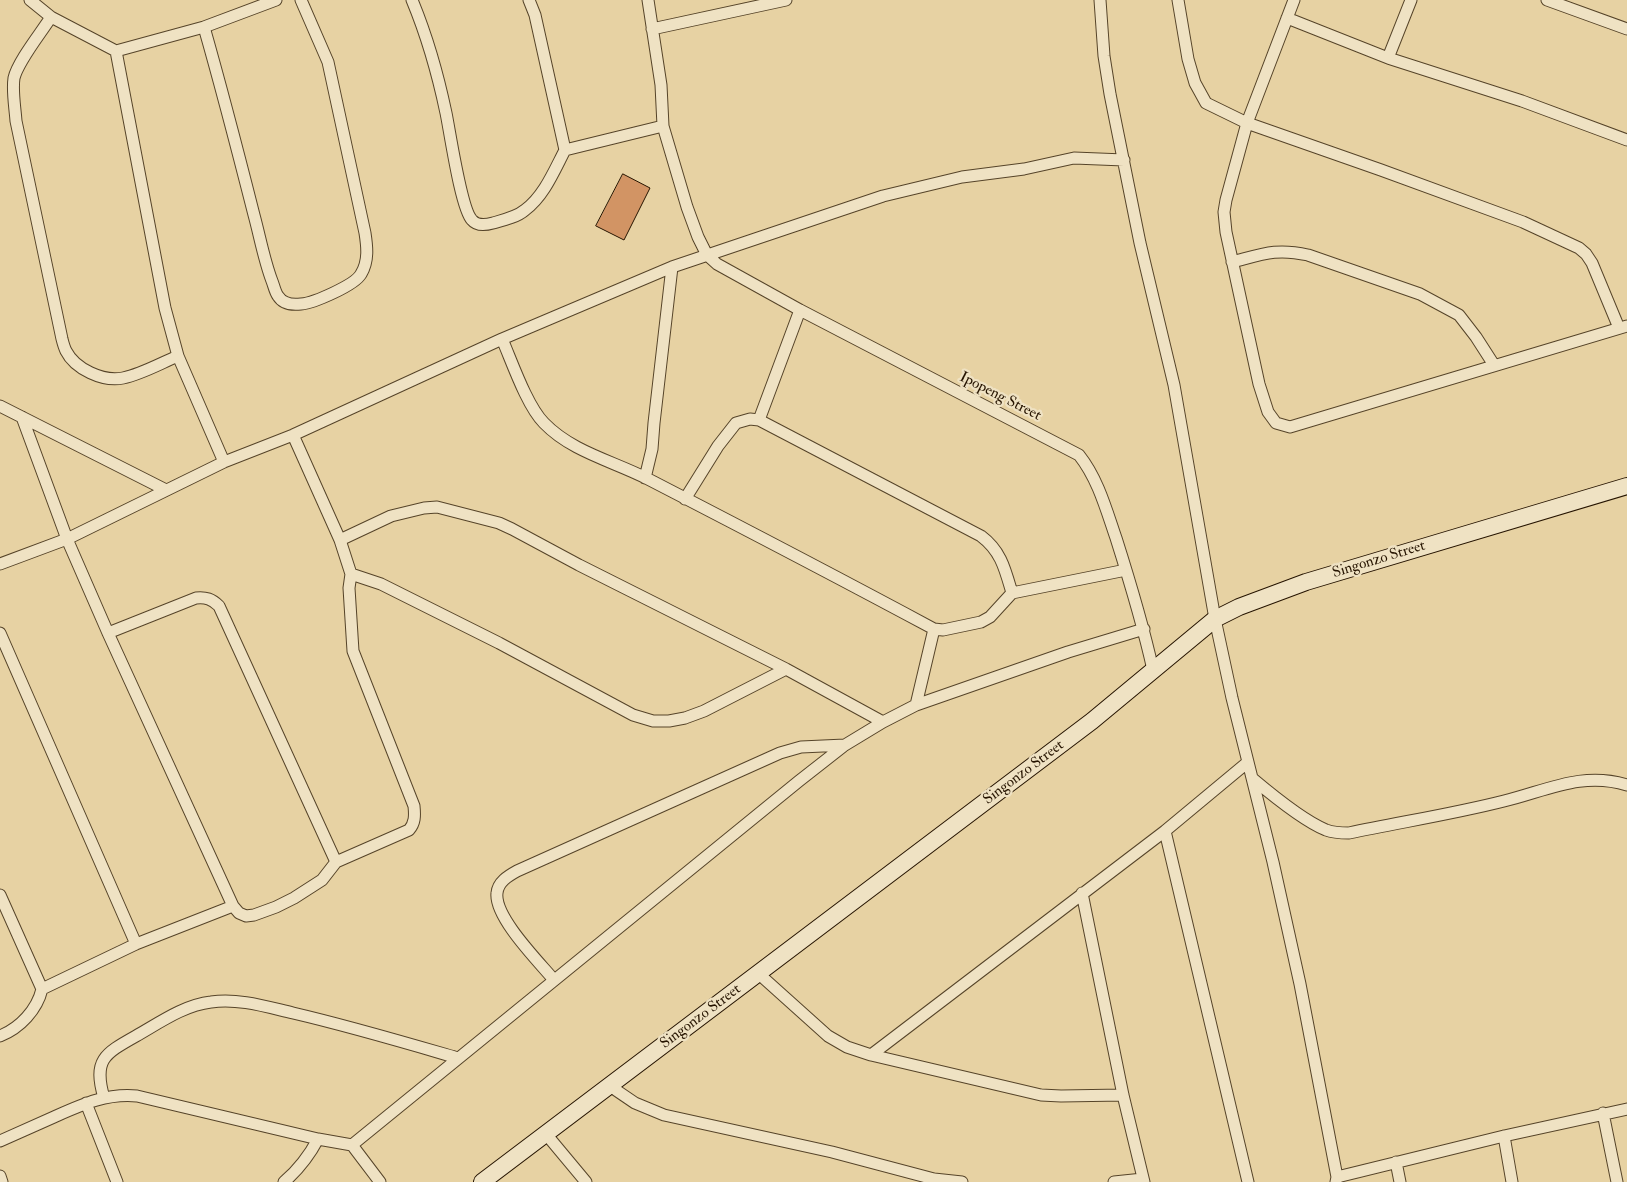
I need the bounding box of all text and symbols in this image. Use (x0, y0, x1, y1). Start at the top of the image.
street label: Ipopeng Street (956, 369, 1044, 425)
street label: Singonzo Street (1330, 537, 1428, 583)
street label: Singonzo Street (980, 737, 1068, 809)
street label: Singonzo Street (657, 981, 745, 1053)

